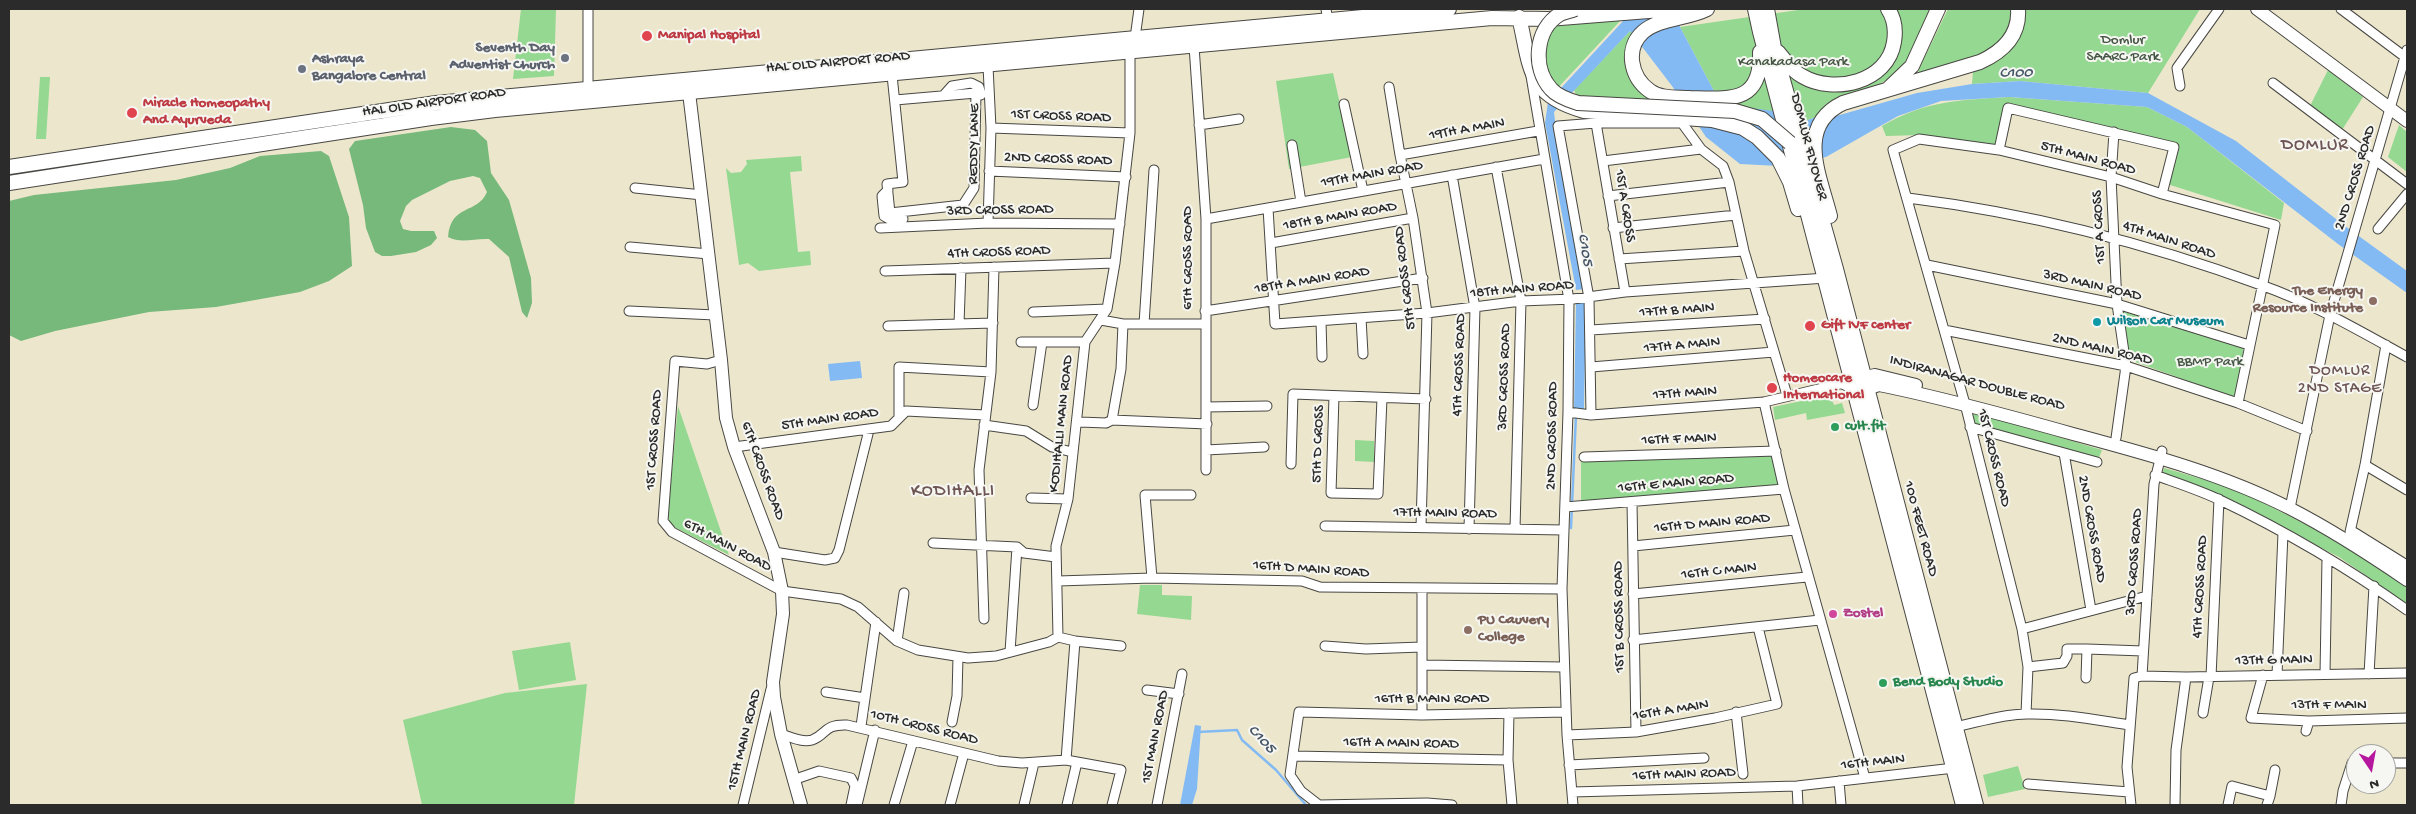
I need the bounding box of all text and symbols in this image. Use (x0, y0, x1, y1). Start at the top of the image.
place label: Manipal Hospital (658, 27, 760, 45)
marker: Manipal Hospital (640, 29, 654, 43)
park label: Domlur SAARC Park (2087, 32, 2159, 67)
place label: Seventh Day Adventist Church (450, 40, 555, 75)
street label: HAL OLD AIRPORT ROAD (765, 48, 911, 78)
place label: Ashraya Bangalore Central (312, 51, 426, 86)
marker: Seventh Day Adventist Church (559, 52, 571, 64)
park label: Kanakadasa Park (1738, 54, 1848, 72)
marker: Ashraya Bangalore Central (296, 63, 308, 75)
water label: C100 (1999, 64, 2033, 84)
street label: HAL OLD AIRPORT ROAD (361, 84, 507, 122)
street label: DOMLUR FLYOVER (1785, 92, 1831, 202)
place label: Miracle Homeopathy And Ayurveda (143, 95, 270, 130)
street label: REDDY LANE (965, 103, 985, 185)
marker: Miracle Homeopathy And Ayurveda (125, 106, 139, 120)
street label: 1ST CROSS ROAD (1011, 106, 1111, 128)
street label: 19TH A MAIN (1428, 114, 1506, 146)
street label: 2ND CROSS ROAD (2332, 123, 2380, 233)
district label: DOMLUR (2281, 135, 2349, 157)
street label: 5TH MAIN ROAD (2039, 138, 2137, 180)
street label: 2ND CROSS ROAD (1003, 149, 1113, 171)
street label: 19TH MAIN ROAD (1320, 157, 1424, 193)
street label: 1ST A CROSS (1609, 168, 1639, 244)
street label: 1ST A CROSS (2089, 190, 2111, 264)
street label: 18TH B MAIN ROAD (1282, 198, 1398, 236)
street label: 3RD CROSS ROAD (946, 201, 1054, 221)
street label: 6TH CROSS ROAD (1180, 206, 1198, 310)
street label: 4TH MAIN ROAD (2120, 217, 2218, 265)
street label: 5TH CROSS ROAD (1391, 225, 1421, 331)
water label: C105 (1572, 232, 1596, 268)
street label: 4TH CROSS ROAD (947, 242, 1051, 264)
street label: 18TH A MAIN ROAD (1253, 263, 1371, 299)
street label: 3RD MAIN ROAD (2041, 266, 2143, 306)
street label: 18TH MAIN ROAD (1469, 277, 1575, 303)
place label: The Energy Resource Institute (2253, 283, 2363, 318)
marker: The Energy Resource Institute (2367, 295, 2379, 307)
street label: 17TH B MAIN (1639, 299, 1715, 323)
street label: 4TH CROSS ROAD (1449, 313, 1471, 417)
place label: Wilson Car Museum (2107, 313, 2224, 331)
marker: Wilson Car Museum (2091, 316, 2103, 328)
place label: Gift IVF center (1821, 317, 1910, 335)
marker: Gift IVF center (1803, 319, 1817, 333)
street label: 3RD CROSS ROAD (1494, 323, 1516, 431)
street label: 2ND MAIN ROAD (2050, 330, 2154, 370)
street label: 17TH A MAIN (1643, 334, 1721, 358)
street label: INDIRANAGAR DOUBLE ROAD (1887, 352, 2067, 416)
street label: KODIHALLI MAIN ROAD (1046, 354, 1078, 494)
park label: BBMP Park (2177, 354, 2243, 372)
district label: DOMLUR 2ND STAGE (2297, 362, 2383, 400)
place label: Homeocare International (1783, 370, 1864, 405)
marker: Homeocare International (1765, 381, 1779, 395)
street label: 2ND CROSS ROAD (1543, 382, 1563, 490)
street label: 17TH MAIN (1652, 383, 1718, 405)
street label: 1ST CROSS ROAD (643, 389, 667, 491)
street label: 5TH MAIN ROAD (780, 404, 880, 436)
street label: 5TH D CROSS (1309, 405, 1329, 483)
street label: 1ST CROSS ROAD (1972, 407, 2014, 509)
place label: cult.fit (1845, 418, 1885, 436)
street label: 6TH CROSS ROAD (736, 419, 788, 523)
marker: cult.fit (1829, 421, 1841, 433)
street label: 16TH F MAIN (1641, 430, 1717, 450)
street label: 16TH E MAIN ROAD (1617, 470, 1735, 498)
street label: 2ND CROSS ROAD (2073, 474, 2109, 584)
street label: 100 FEET ROAD (1899, 479, 1941, 579)
district label: KODIHALLI (910, 481, 996, 503)
street label: 17TH MAIN ROAD (1393, 504, 1497, 524)
street label: 3RD CROSS ROAD (2122, 508, 2148, 616)
street label: 16TH D MAIN ROAD (1653, 510, 1771, 538)
street label: 6TH MAIN ROAD (680, 515, 774, 577)
street label: 4TH CROSS ROAD (2189, 535, 2213, 639)
street label: 16TH D MAIN ROAD (1252, 557, 1370, 583)
street label: 16TH C MAIN (1680, 559, 1758, 585)
street label: 1ST B CROSS ROAD (1610, 561, 1630, 673)
place label: Zostel (1843, 605, 1883, 623)
marker: Zostel (1827, 608, 1839, 620)
place label: PU Cauvery College (1478, 612, 1549, 647)
marker: PU Cauvery College (1462, 624, 1474, 636)
street label: 13TH G MAIN (2235, 651, 2313, 671)
place label: Bend Body Studio (1893, 674, 2003, 692)
marker: Bend Body Studio (1877, 677, 1889, 689)
street label: 15TH MAIN ROAD (724, 688, 766, 792)
street label: 1ST MAIN ROAD (1138, 689, 1174, 785)
street label: 16TH B MAIN ROAD (1375, 691, 1489, 709)
street label: 16TH A MAIN (1632, 696, 1710, 726)
street label: 13TH F MAIN (2291, 697, 2367, 715)
street label: 10TH CROSS ROAD (868, 706, 980, 750)
water label: C105 (1243, 722, 1279, 758)
street label: 16TH A MAIN ROAD (1343, 734, 1459, 754)
north arrow (2346, 744, 2396, 794)
street label: 16TH MAIN (1840, 751, 1906, 775)
street label: 16TH MAIN ROAD (1632, 764, 1736, 786)
text: N (2368, 774, 2380, 792)

